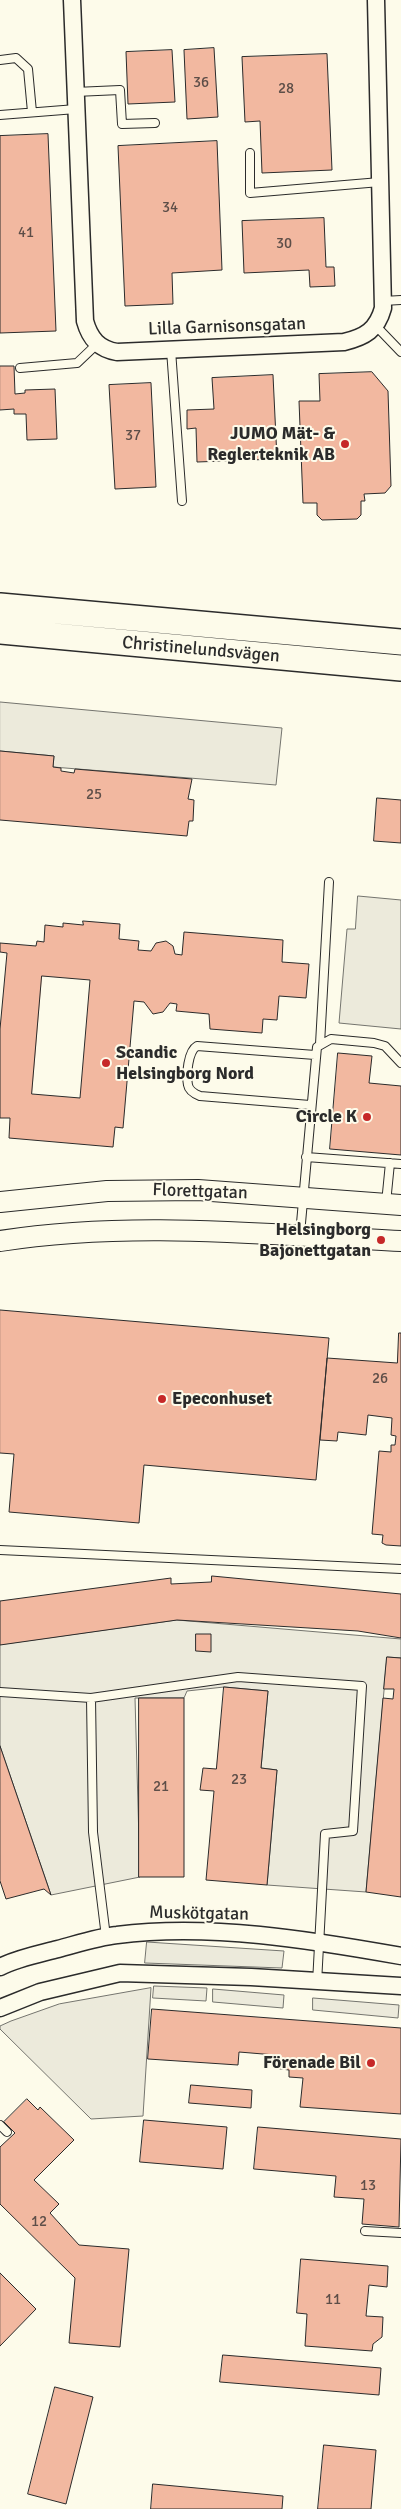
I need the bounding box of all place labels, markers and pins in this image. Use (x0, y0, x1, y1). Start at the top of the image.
place label: JUMO Mät- & Reglerteknik AB (207, 423, 335, 466)
marker: JUMO Mät- & Reglerteknik AB (339, 438, 351, 450)
place label: Scandic Helsingborg Nord (116, 1042, 254, 1084)
marker: Scandic Helsingborg Nord (100, 1057, 112, 1069)
place label: Circle K (296, 1106, 357, 1128)
marker: Circle K (361, 1111, 373, 1123)
place label: Helsingborg Bajonettgatan (259, 1219, 371, 1262)
marker: Helsingborg Bajonettgatan (375, 1234, 387, 1246)
place label: Epeconhuset (172, 1388, 272, 1410)
marker: Epeconhuset (156, 1393, 168, 1405)
place label: Förenade Bil (263, 2052, 361, 2074)
marker: Förenade Bil (365, 2057, 377, 2069)

